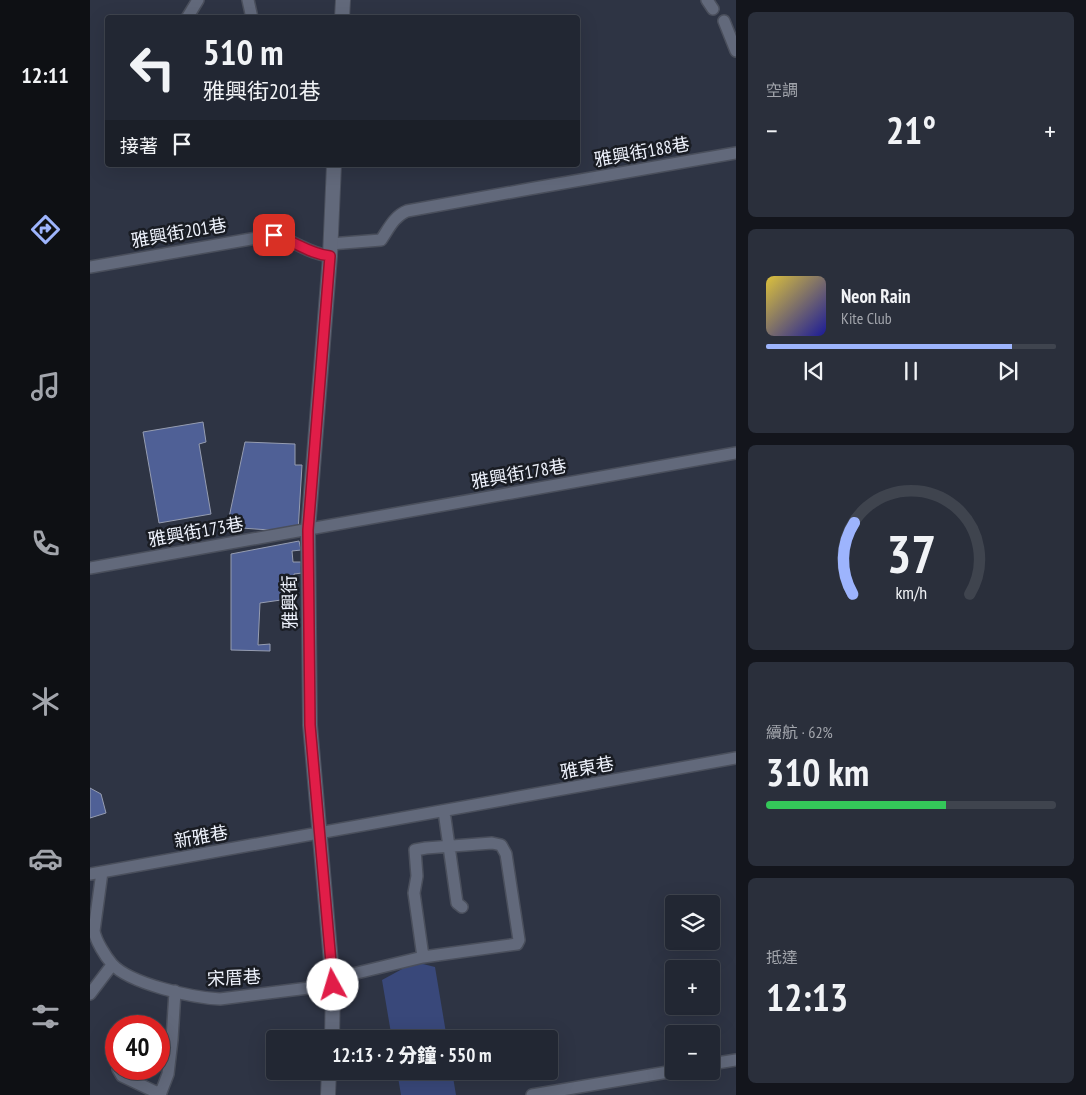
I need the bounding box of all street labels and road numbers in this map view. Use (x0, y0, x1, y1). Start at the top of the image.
street label: 雅興街188巷 (592, 132, 691, 171)
street label: 雅興街201巷 (129, 213, 228, 252)
street label: 雅興街178巷 (469, 454, 568, 493)
street label: 雅興街173巷 (146, 512, 245, 551)
street label: 雅興街 (278, 575, 301, 629)
street label: 雅東巷 (558, 751, 615, 784)
street label: 新雅巷 (172, 820, 229, 853)
street label: 宋厝巷 (206, 965, 262, 990)

